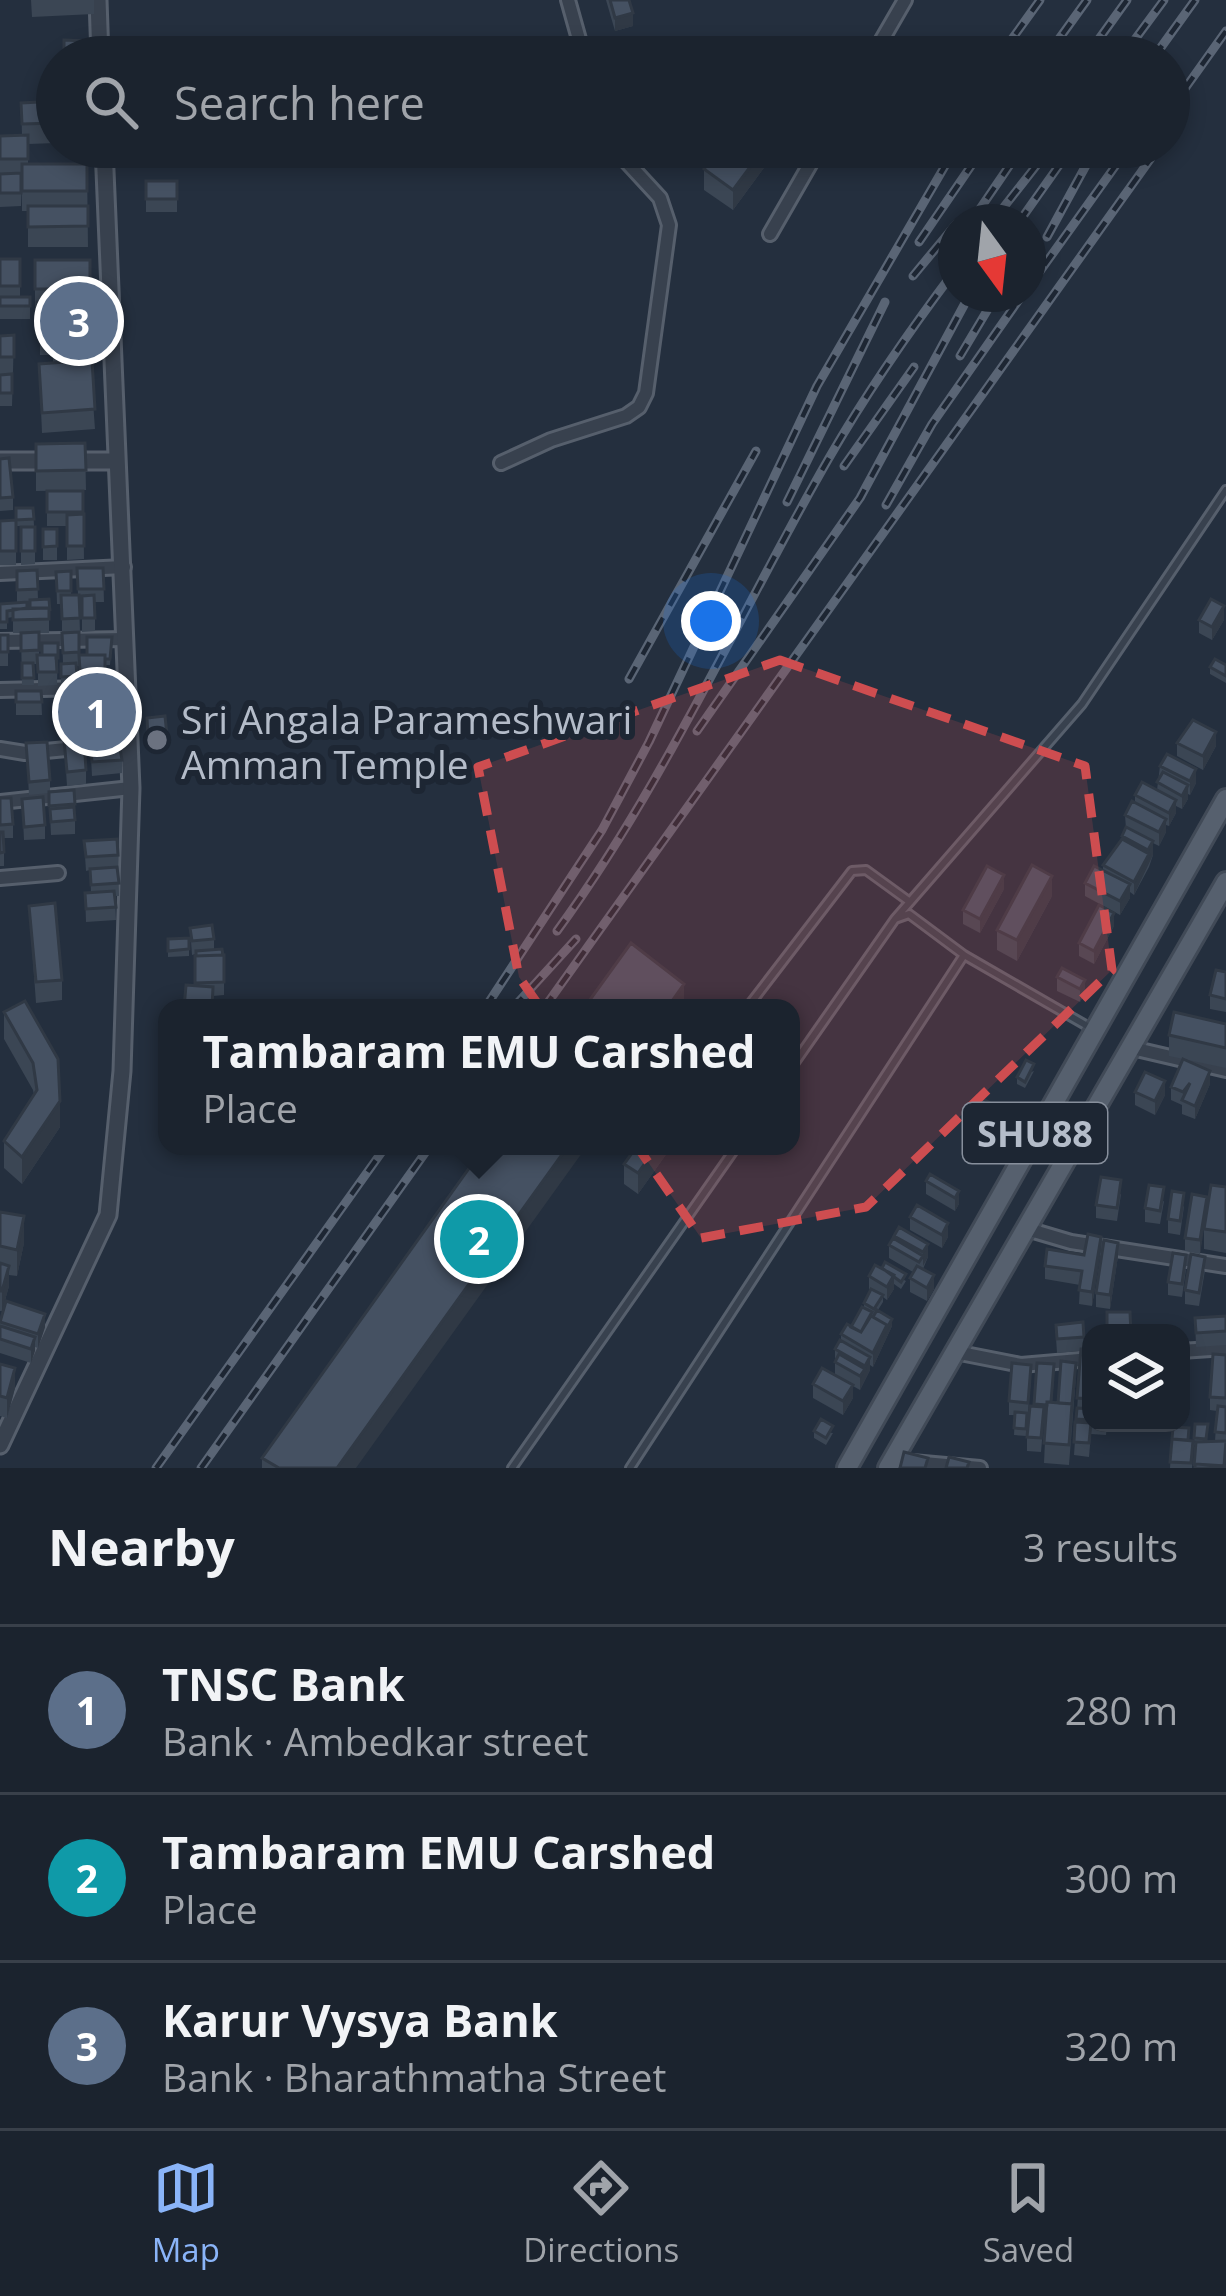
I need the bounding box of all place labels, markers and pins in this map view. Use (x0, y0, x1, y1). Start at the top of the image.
pin: 3 (40, 276, 118, 366)
pin: 1 (58, 667, 136, 757)
place label: Sri Angala Parameshwari Amman Temple (181, 692, 632, 790)
marker: Sri Angala Parameshwari Amman Temple (144, 727, 170, 753)
pin: 2 (440, 1194, 518, 1284)

